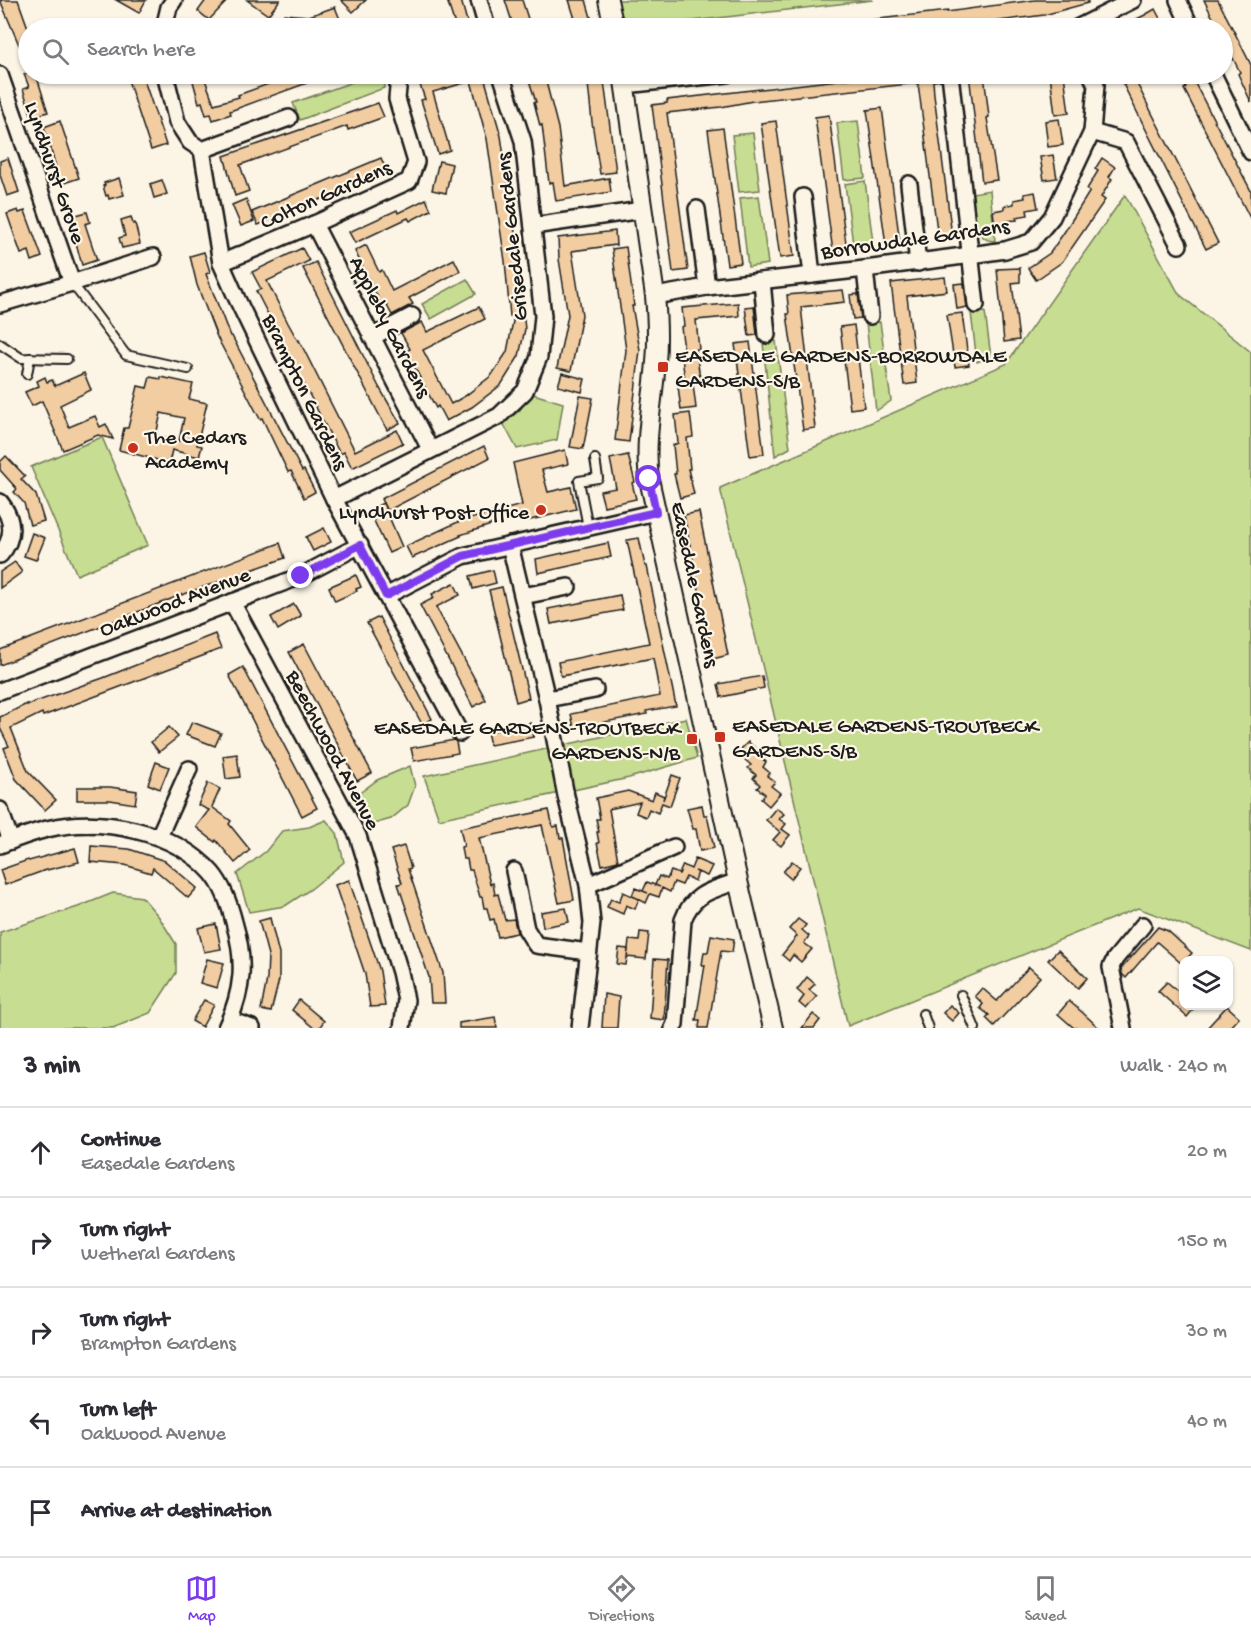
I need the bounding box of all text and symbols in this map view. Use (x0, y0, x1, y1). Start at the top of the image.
search box (18, 18, 1233, 84)
icon: search (39, 35, 72, 68)
text: Search here (87, 38, 195, 64)
street label: Lyndhurst Grove (17, 99, 90, 248)
street label: Grisedale Gardens (492, 150, 536, 322)
street label: Colton Gardens (257, 156, 397, 237)
street label: Borrowdale Gardens (819, 215, 1012, 267)
street label: Appleby Gardens (342, 253, 436, 404)
street label: Brampton Gardens (254, 310, 353, 476)
place label: EASEDALE GARDENS-BORROWDALE GARDENS-S/B (675, 345, 1008, 396)
marker: EASEDALE GARDENS-BORROWDALE GARDENS-S/B (656, 360, 670, 374)
place label: The Cedars Academy (143, 426, 247, 477)
marker: The Cedars Academy (126, 441, 140, 455)
route start (635, 465, 661, 491)
street label: Easedale Gardens (663, 500, 724, 671)
place label: Lyndhurst Post Office (338, 501, 530, 527)
marker: Lyndhurst Post Office (534, 503, 548, 517)
route end (287, 562, 313, 588)
street label: Oakwood Avenue (96, 563, 255, 644)
street label: Beechwood Avenue (278, 666, 385, 836)
place label: EASEDALE GARDENS-TROUTBECK GARDENS-S/B (732, 715, 1041, 766)
place label: EASEDALE GARDENS-TROUTBECK GARDENS-N/B (374, 717, 683, 768)
marker: EASEDALE GARDENS-TROUTBECK GARDENS-S/B (713, 730, 727, 744)
marker: EASEDALE GARDENS-TROUTBECK GARDENS-N/B (685, 732, 699, 746)
map controls (1179, 956, 1233, 1010)
button: layers (1179, 956, 1233, 1010)
text: 3 min (24, 1052, 80, 1083)
text: Walk · 240 m (1120, 1056, 1227, 1079)
text: Continue (81, 1128, 161, 1154)
icon: ahead (24, 1136, 57, 1169)
text: 20 m (1187, 1141, 1227, 1164)
text: Easedale Gardens (81, 1154, 234, 1177)
text: Turn right (81, 1218, 169, 1244)
icon: right (24, 1226, 57, 1259)
text: 150 m (1178, 1231, 1227, 1254)
text: Wetheral Gardens (81, 1244, 235, 1267)
text: Turn right (81, 1308, 169, 1334)
icon: right (24, 1316, 57, 1349)
text: 30 m (1186, 1321, 1227, 1344)
text: Brampton Gardens (81, 1334, 236, 1357)
text: Turn left (81, 1398, 155, 1424)
icon: left (24, 1406, 57, 1439)
text: 40 m (1187, 1411, 1227, 1434)
text: Oakwood Avenue (81, 1424, 226, 1447)
icon: arrive (24, 1496, 57, 1529)
text: Arrive at destination (81, 1499, 271, 1525)
tab: Map (185, 1572, 218, 1627)
tab: Directions (589, 1572, 654, 1627)
tab: Saved (1025, 1572, 1066, 1627)

